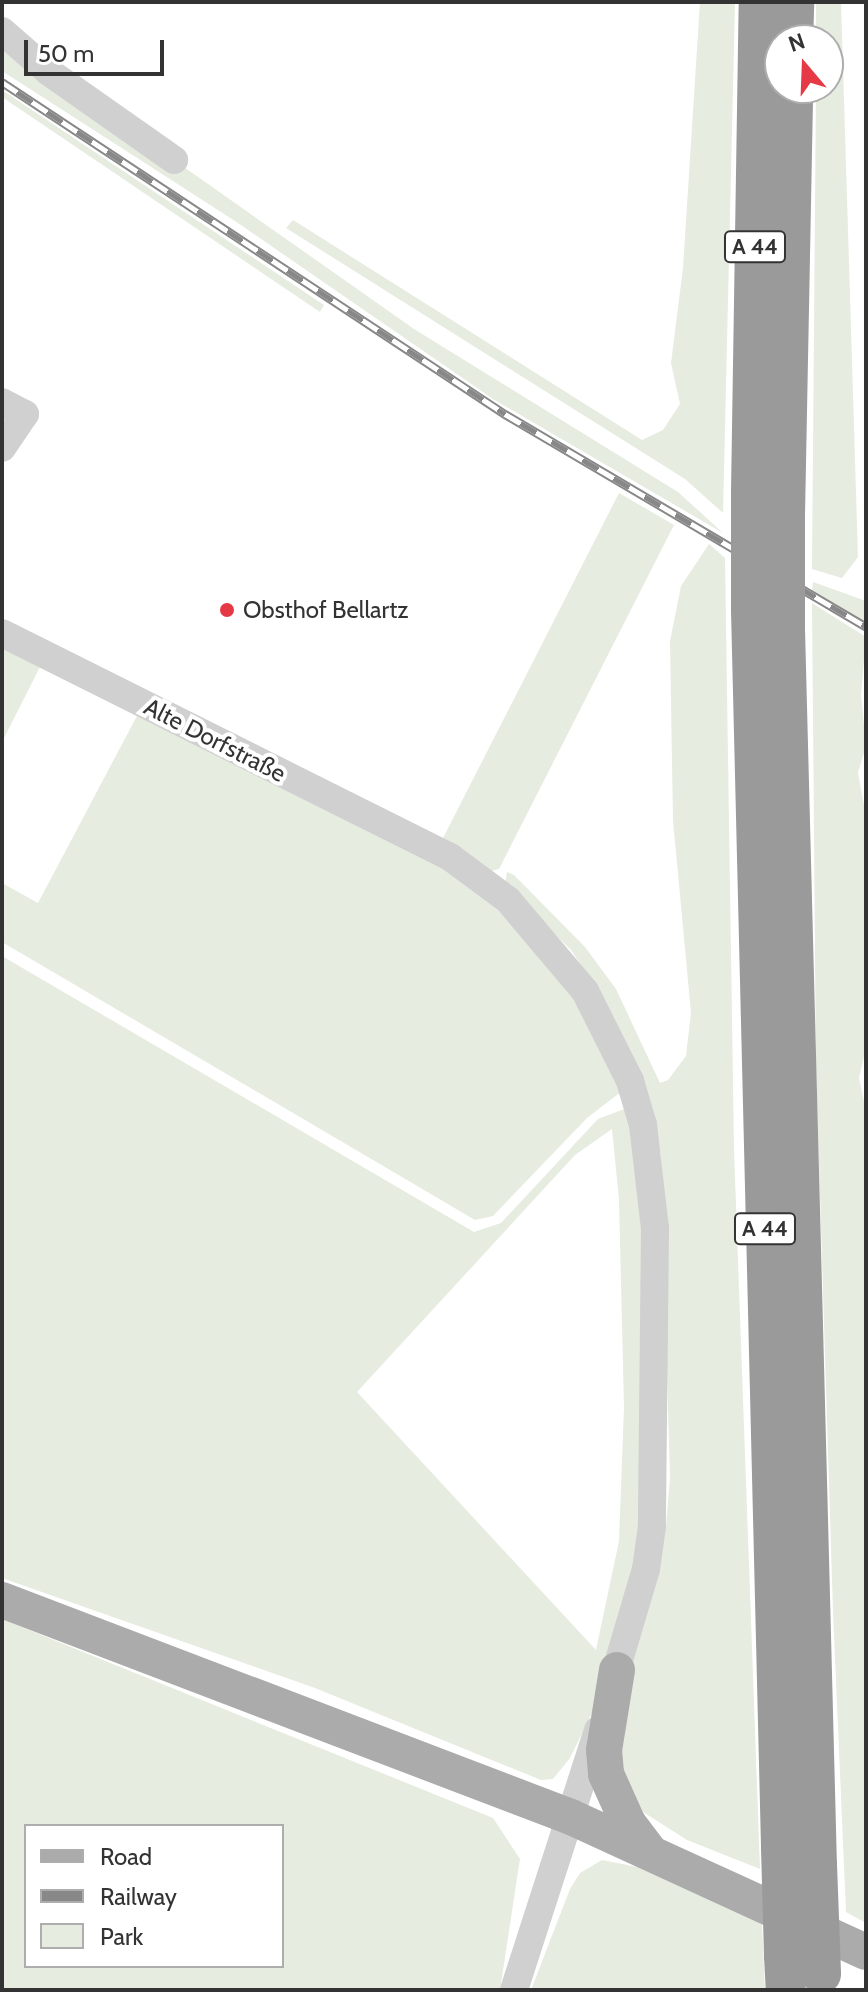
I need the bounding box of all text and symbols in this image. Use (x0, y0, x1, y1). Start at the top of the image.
scale bar (28, 24, 168, 74)
north arrow (764, 24, 844, 104)
text: N (785, 27, 808, 58)
text: 50 m (38, 39, 94, 68)
road number: A 44 (723, 229, 787, 265)
place label: Obsthof Bellartz (243, 596, 409, 624)
marker: Obsthof Bellartz (218, 601, 236, 619)
street label: Alte Dorfstraße (139, 692, 291, 788)
road number: A 44 (733, 1211, 797, 1247)
legend (24, 1824, 284, 1968)
text: Road (100, 1842, 152, 1871)
text: Railway (100, 1882, 177, 1911)
text: Park (100, 1922, 143, 1951)

